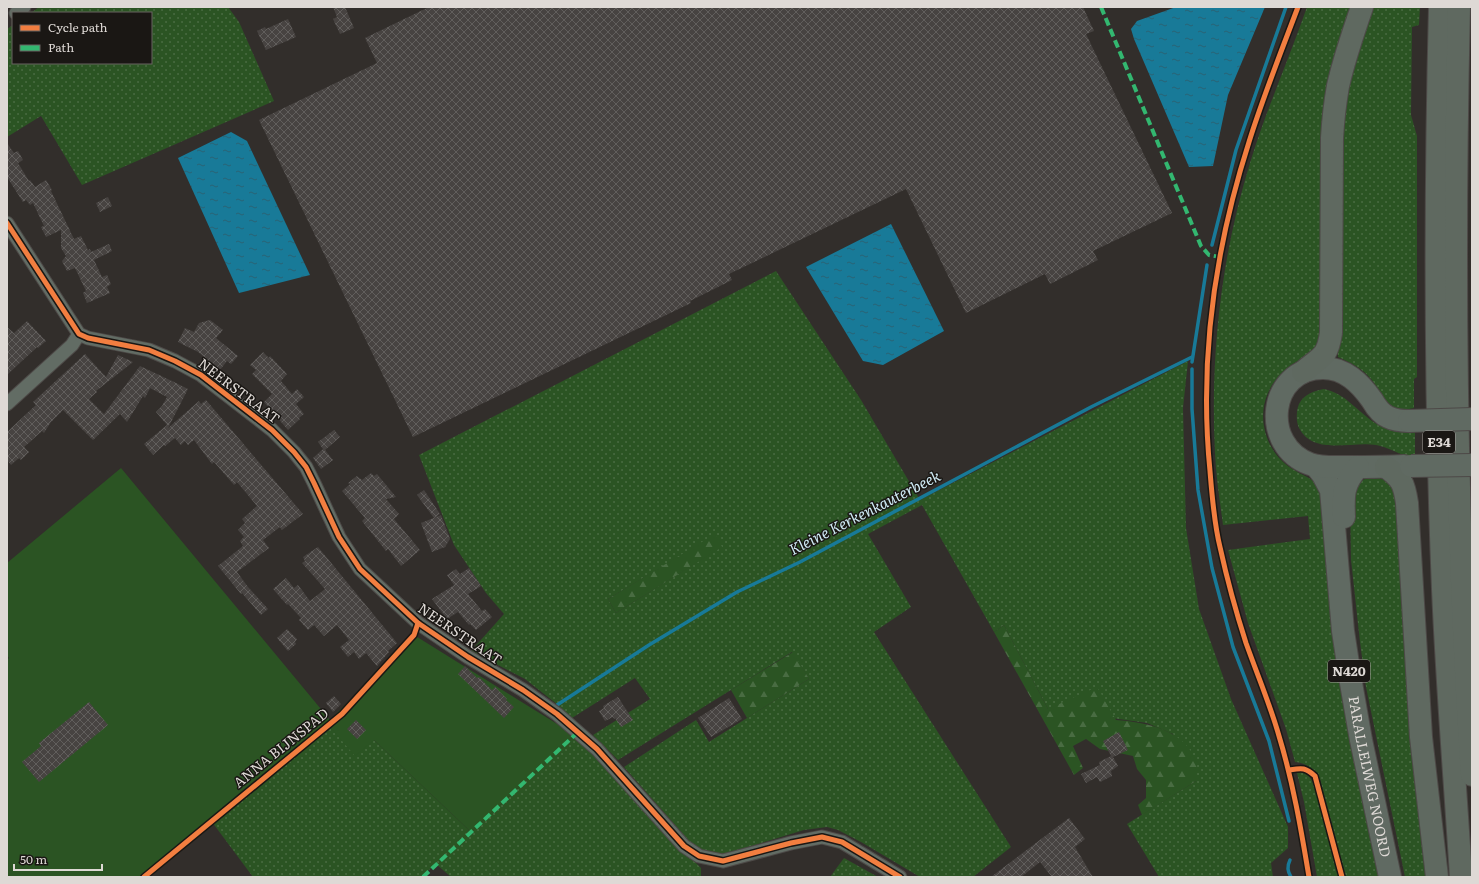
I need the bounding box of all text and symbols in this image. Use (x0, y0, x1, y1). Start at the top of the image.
legend (12, 12, 152, 64)
text: Cycle path (48, 18, 108, 36)
text: Path (48, 38, 74, 56)
street label: NEERSTRAAT (195, 353, 285, 428)
road number: E34 (1423, 431, 1455, 453)
water label: Kleine Kerkenkauterbeek (785, 463, 945, 560)
street label: NEERSTRAAT (414, 598, 507, 669)
road number: N420 (1328, 660, 1370, 682)
street label: PARALLELWEG NOORD (1344, 694, 1397, 859)
street label: ANNA BIJNSPAD (228, 702, 333, 792)
scale bar (14, 846, 102, 872)
text: 50 m (20, 850, 47, 868)

